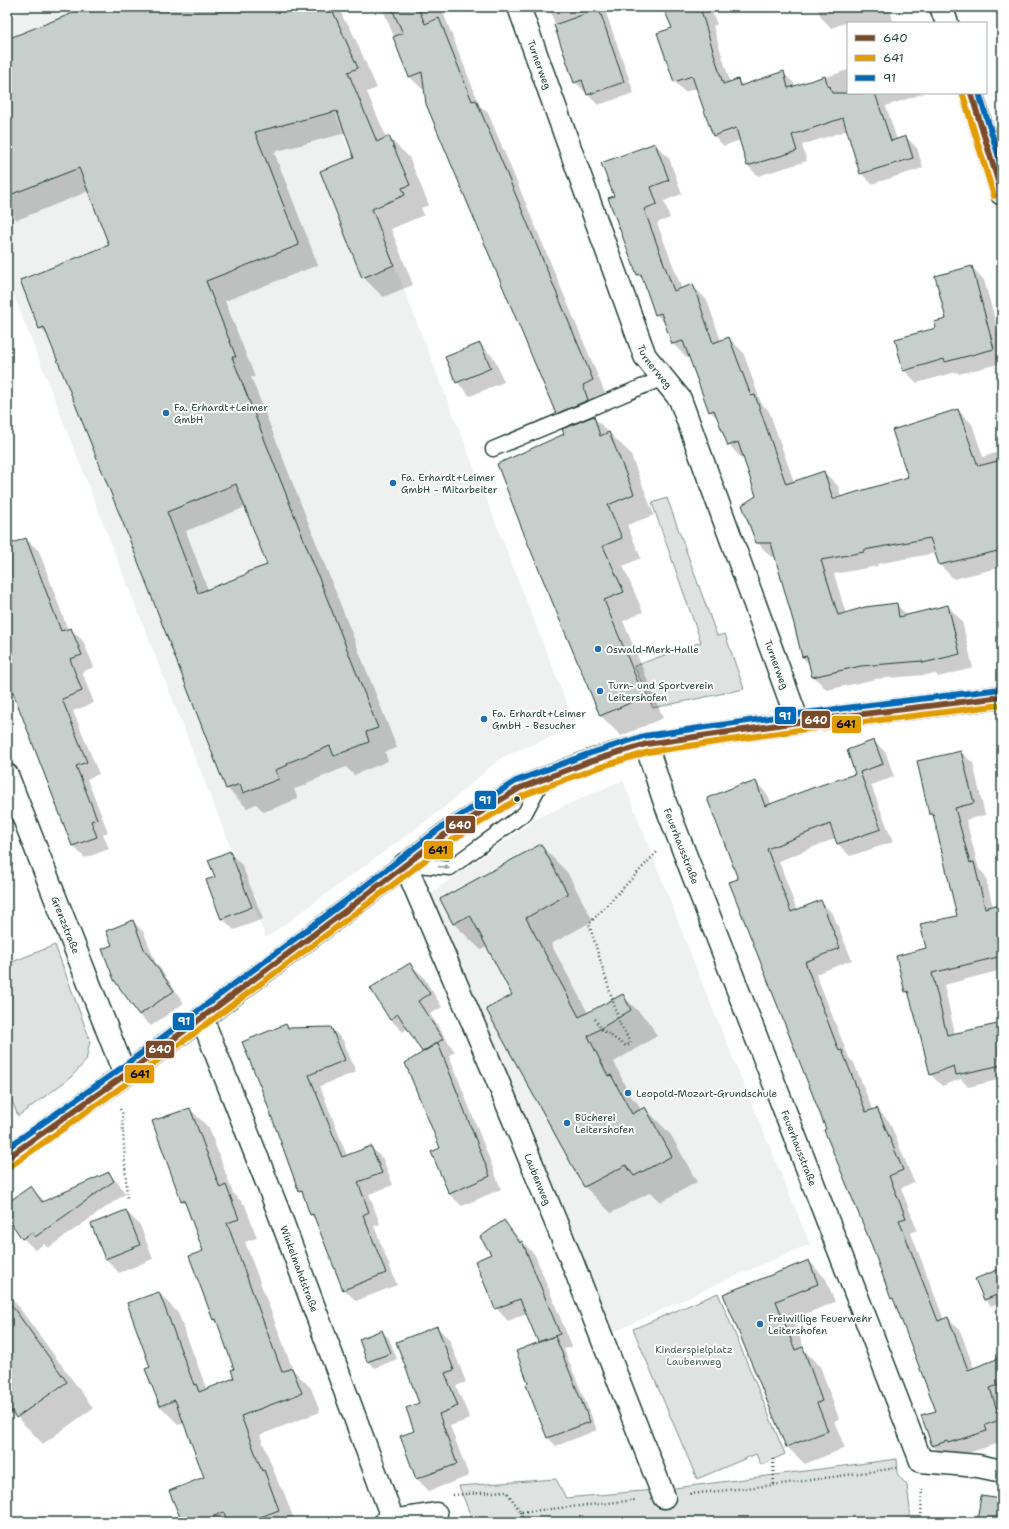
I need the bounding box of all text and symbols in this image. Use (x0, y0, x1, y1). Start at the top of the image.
legend (847, 22, 987, 94)
text: 640 (883, 30, 908, 46)
street label: Turnerweg (524, 38, 554, 91)
text: 641 (883, 50, 904, 66)
text: 91 (883, 70, 896, 86)
street label: Turnerweg (634, 343, 675, 391)
place label: Fa. Erhardt+Leimer GmbH (174, 401, 268, 426)
marker: Fa. Erhardt+Leimer GmbH (161, 408, 171, 418)
place label: Fa. Erhardt+Leimer GmbH - Mitarbeiter (401, 471, 498, 496)
marker: Fa. Erhardt+Leimer GmbH - Mitarbeiter (388, 478, 398, 488)
street label: Turnerweg (762, 638, 791, 691)
place label: Oswald-Merk-Halle (606, 643, 699, 656)
marker: Oswald-Merk-Halle (593, 644, 603, 654)
place label: Turn- und Sportverein Leitershofen (608, 679, 713, 704)
marker: Turn- und Sportverein Leitershofen (595, 686, 605, 696)
line badge: 91 (774, 706, 797, 725)
place label: Fa. Erhardt+Leimer GmbH - Besucher (492, 707, 586, 732)
text: 91 (779, 709, 791, 724)
line badge: 640 (801, 710, 831, 729)
text: 640 (804, 713, 828, 728)
marker: Fa. Erhardt+Leimer GmbH - Besucher (479, 714, 489, 724)
line badge: 641 (831, 715, 862, 734)
text: 641 (836, 717, 856, 732)
line badge: 91 (474, 790, 497, 810)
text: 91 (479, 793, 491, 808)
unlabelled marker (512, 794, 522, 804)
street label: Feuerhausstraße (661, 806, 702, 886)
line badge: 640 (445, 815, 476, 834)
text: 640 (448, 818, 472, 833)
line badge: 641 (423, 840, 454, 860)
text: 641 (428, 843, 448, 858)
one-way arrow (438, 864, 450, 871)
street label: Grenzstraße (48, 894, 83, 956)
line badge: 91 (172, 1012, 195, 1031)
text: 91 (178, 1014, 190, 1029)
line badge: 640 (145, 1040, 175, 1059)
text: 640 (148, 1042, 172, 1057)
line badge: 641 (124, 1064, 155, 1084)
text: 641 (130, 1067, 150, 1082)
place label: Leopold-Mozart-Grundschule (636, 1087, 778, 1100)
marker: Leopold-Mozart-Grundschule (623, 1088, 633, 1098)
street label: Feuerhausstraße (778, 1108, 820, 1188)
place label: Bücherei Leitershofen (575, 1111, 634, 1136)
marker: Bücherei Leitershofen (562, 1118, 572, 1128)
street label: Laubenweg (521, 1151, 554, 1207)
street label: Winkelmahdstraße (277, 1224, 321, 1314)
place label: Freiwillige Feuerwehr Leitershofen (768, 1312, 872, 1337)
marker: Freiwillige Feuerwehr Leitershofen (755, 1319, 765, 1329)
park label: Kinderspielplatz Laubenweg (655, 1343, 733, 1368)

